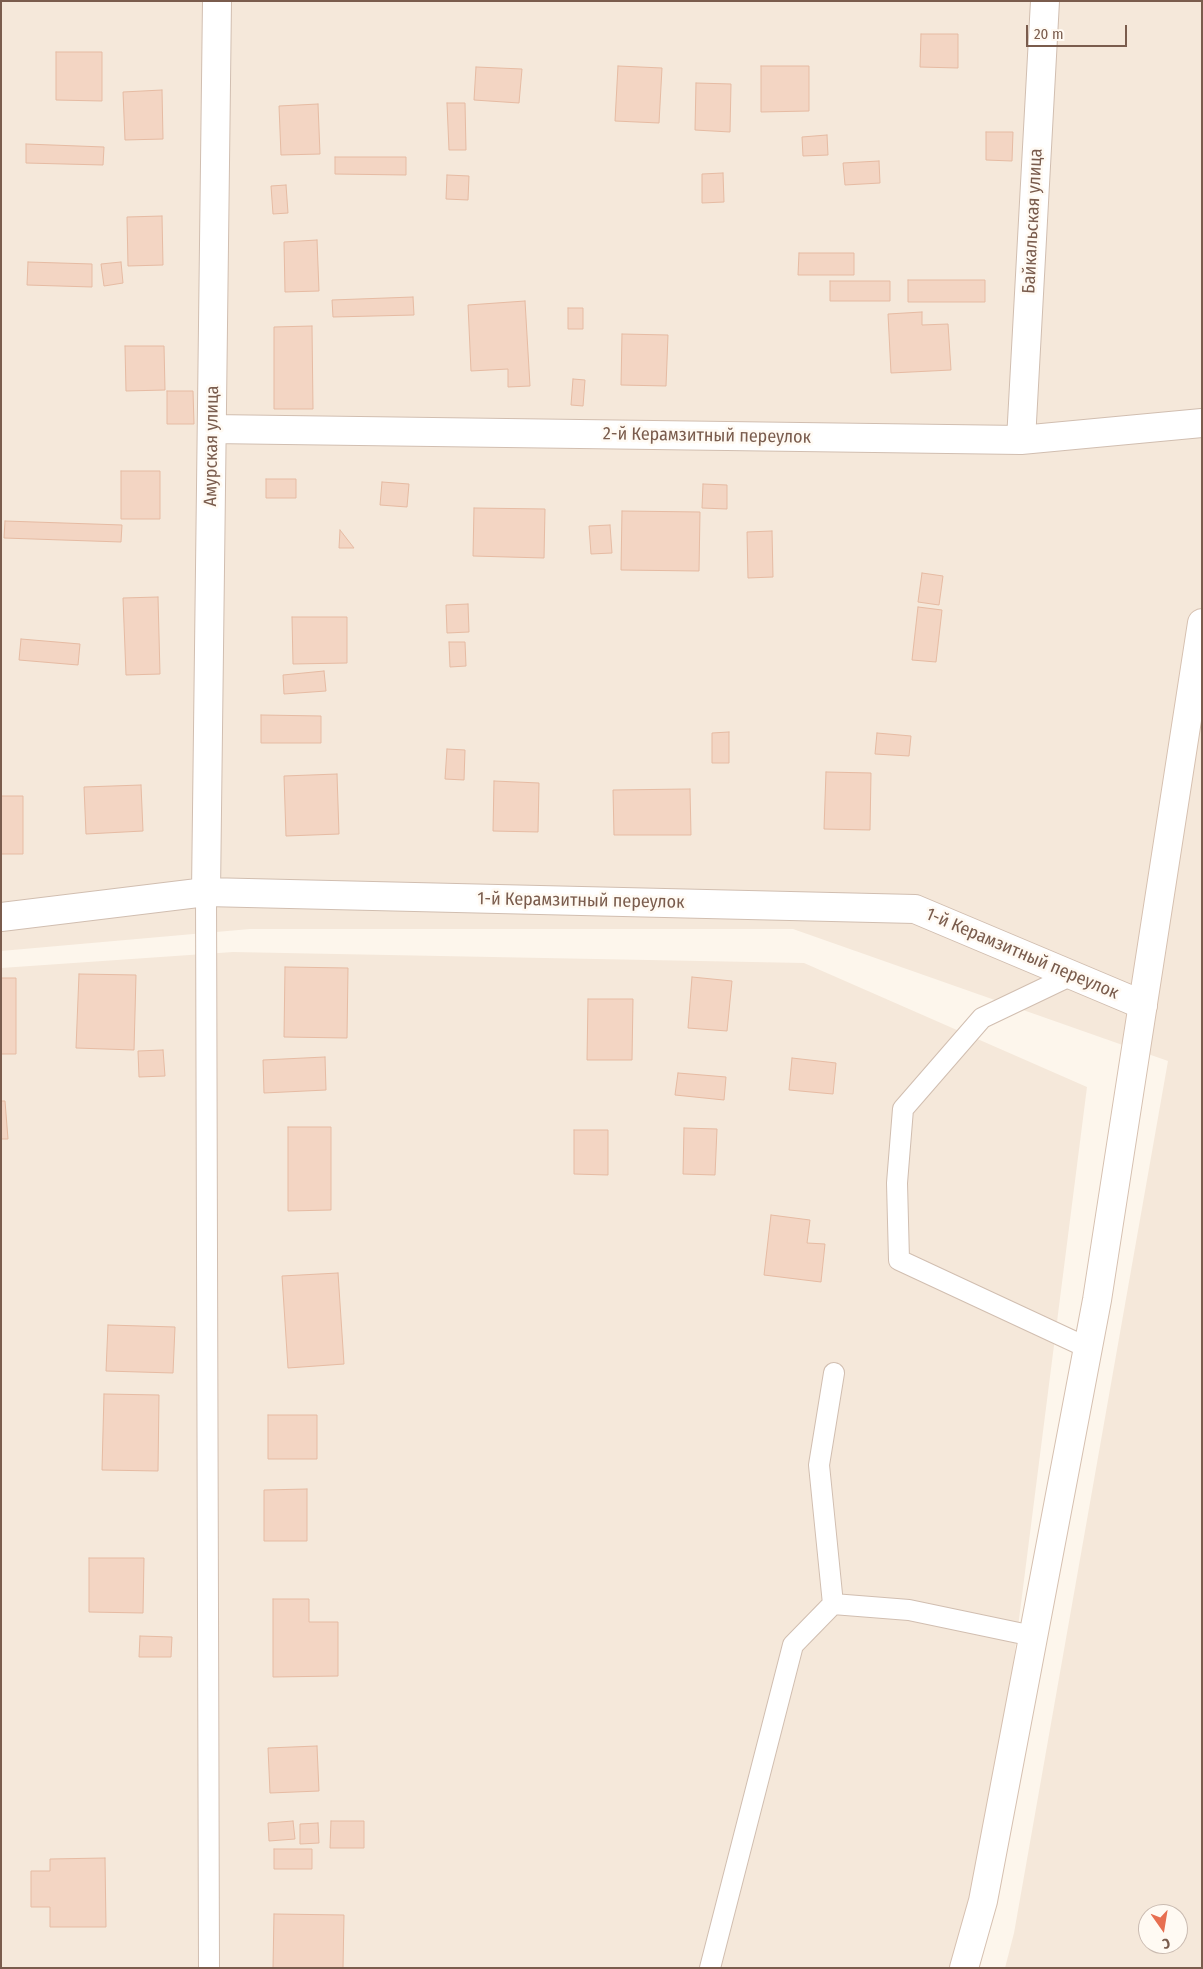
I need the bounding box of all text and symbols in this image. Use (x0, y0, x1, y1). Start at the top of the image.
scale bar (1028, 15, 1129, 47)
text: 20 m (1034, 25, 1064, 43)
street label: Байкальская улица (1018, 148, 1048, 294)
street label: Амурская улица (200, 385, 224, 507)
street label: 2-й Керамзитный переулок (603, 423, 811, 449)
street label: 1-й Керамзитный переулок (477, 888, 685, 914)
street label: 1-й Керамзитный переулок (922, 904, 1122, 1004)
north arrow (1138, 1904, 1188, 1954)
text: С (1161, 1934, 1172, 1952)

